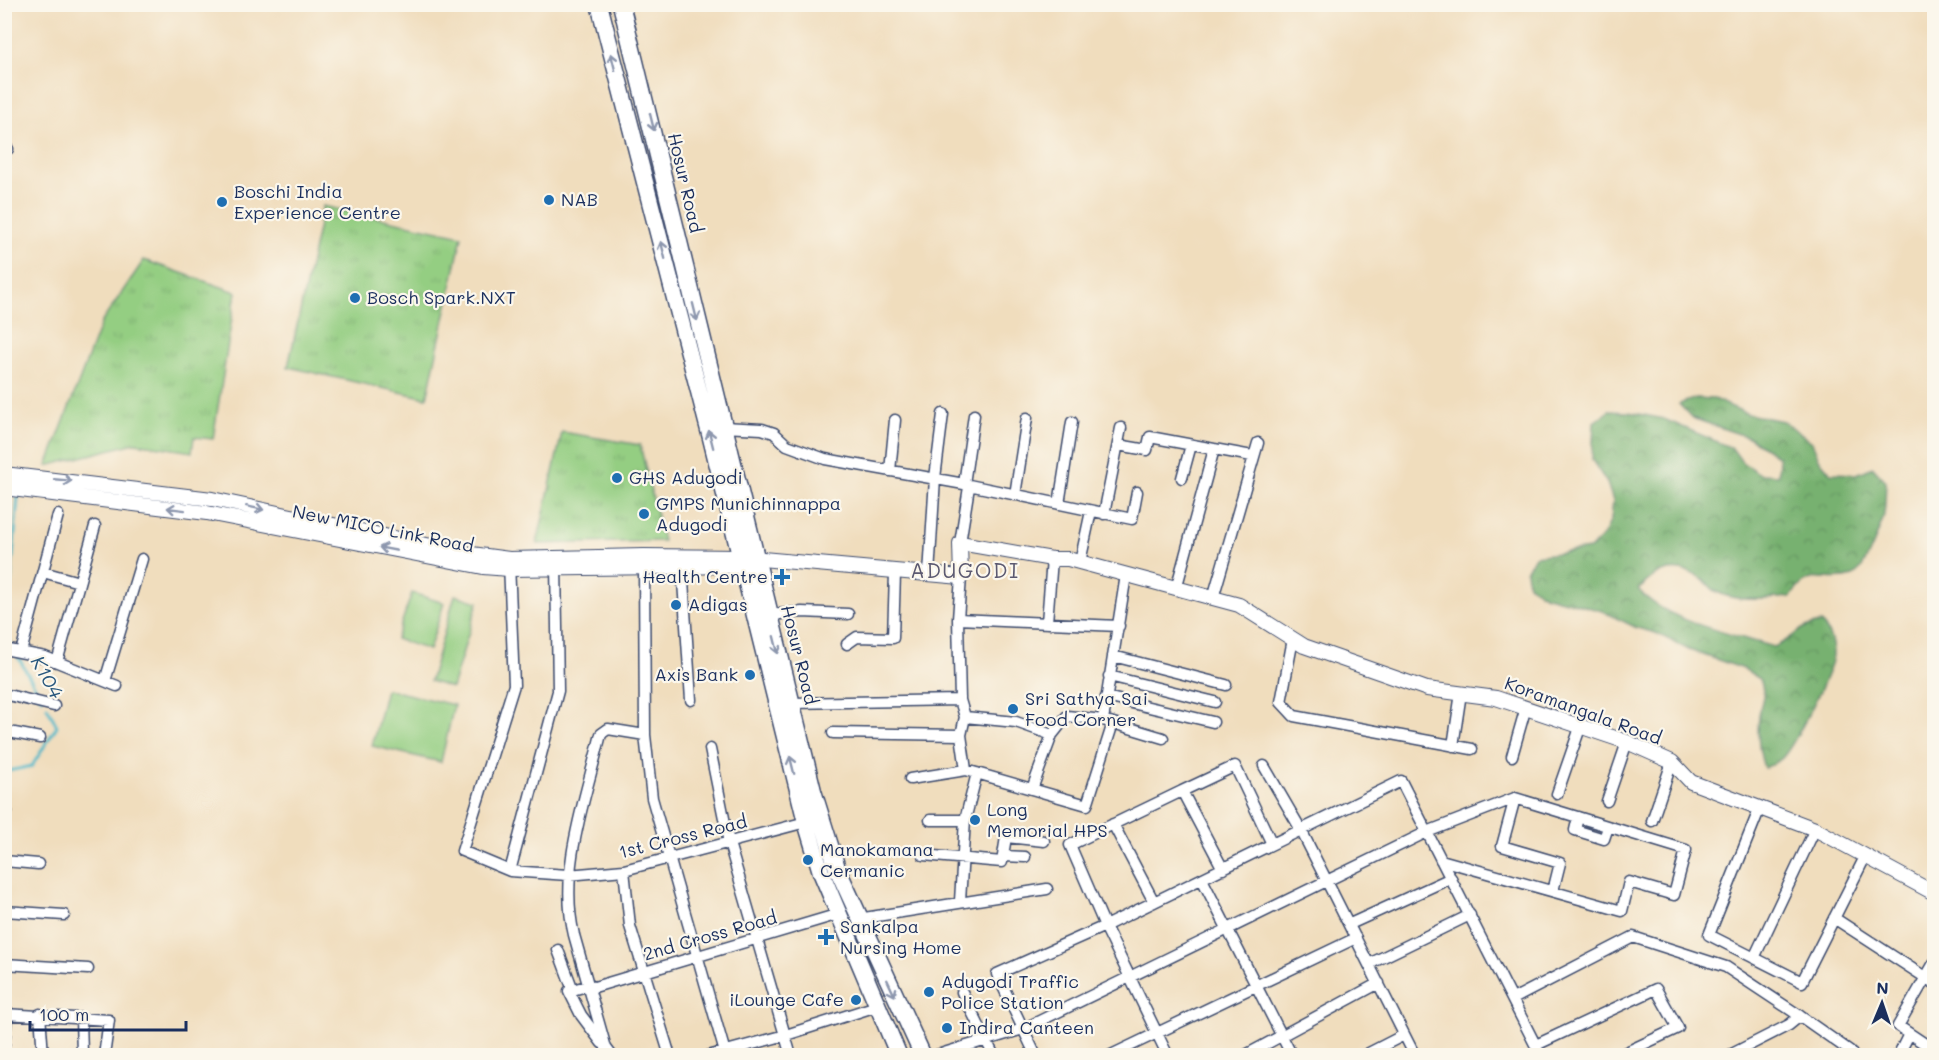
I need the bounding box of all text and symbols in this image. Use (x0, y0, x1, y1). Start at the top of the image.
one-way arrow (607, 53, 619, 72)
one-way arrow (646, 112, 658, 131)
street label: Hosur Road (663, 131, 709, 235)
place label: Boschi India Experience Centre (234, 179, 401, 224)
place label: NAB (561, 187, 598, 211)
marker: NAB (542, 193, 556, 207)
marker: Boschi India Experience Centre (215, 195, 229, 209)
one-way arrow (657, 241, 669, 260)
place label: Bosch Spark.NXT (367, 285, 516, 309)
marker: Bosch Spark.NXT (348, 291, 362, 305)
one-way arrow (690, 302, 702, 321)
one-way arrow (705, 430, 717, 449)
place label: GHS Adugodi (629, 465, 743, 489)
marker: GHS Adugodi (610, 471, 624, 485)
one-way arrow (52, 475, 72, 486)
place label: GMPS Munichinnappa Adugodi (656, 491, 841, 536)
street label: New MICO Link Road (290, 499, 476, 557)
one-way arrow (167, 503, 186, 514)
one-way arrow (245, 503, 265, 514)
marker: GMPS Munichinnappa Adugodi (637, 507, 651, 521)
one-way arrow (379, 543, 398, 554)
district label: ADUGODI (910, 556, 1020, 583)
place label: Health Centre (642, 564, 768, 588)
marker: Health Centre (773, 568, 791, 586)
place label: Adigas (688, 592, 748, 616)
marker: Adigas (669, 598, 683, 612)
street label: Hosur Road (776, 602, 824, 707)
one-way arrow (771, 635, 783, 654)
water label: K104 (26, 650, 70, 703)
place label: Axis Bank (654, 662, 738, 686)
marker: Axis Bank (743, 668, 757, 682)
street label: Koramangala Road (1502, 671, 1665, 750)
place label: Sri Sathya Sai Food Corner (1025, 686, 1148, 731)
marker: Sri Sathya Sai Food Corner (1006, 702, 1020, 716)
one-way arrow (785, 756, 797, 775)
place label: Long Memorial HPS (987, 797, 1108, 842)
street label: 1st Cross Road (616, 809, 749, 864)
marker: Long Memorial HPS (968, 813, 982, 827)
place label: Manokamana Cermanic (820, 837, 934, 882)
marker: Manokamana Cermanic (801, 853, 815, 867)
street label: 2nd Cross Road (640, 905, 779, 966)
place label: Sankalpa Nursing Home (840, 914, 962, 959)
marker: Sankalpa Nursing Home (817, 928, 835, 946)
place label: Adugodi Traffic Police Station (941, 969, 1079, 1014)
north arrow (1852, 973, 1912, 1033)
text: N (1876, 977, 1889, 998)
one-way arrow (885, 978, 897, 996)
marker: Adugodi Traffic Police Station (922, 985, 936, 999)
place label: iLounge Cafe (729, 987, 844, 1011)
marker: iLounge Cafe (849, 993, 863, 1007)
scale bar (30, 994, 186, 1032)
text: 100 m (39, 1002, 89, 1026)
place label: Indira Canteen (959, 1015, 1094, 1039)
marker: Indira Canteen (940, 1021, 954, 1035)

